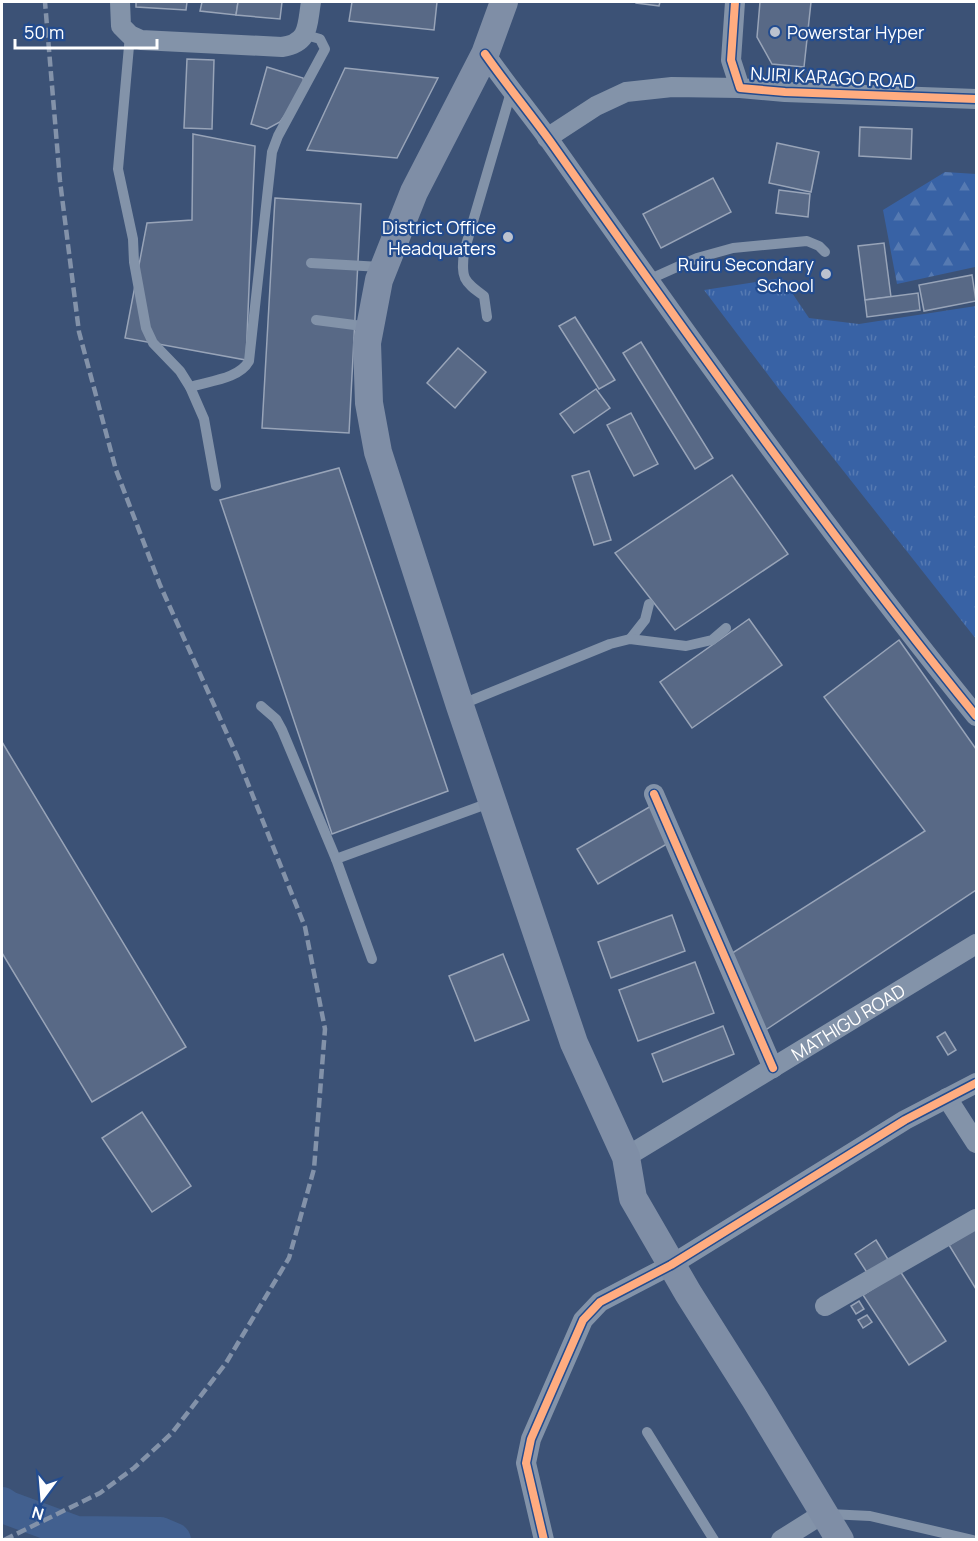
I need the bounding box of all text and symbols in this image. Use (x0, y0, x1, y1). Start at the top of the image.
scale bar (15, 12, 158, 50)
text: 50 m (24, 20, 64, 44)
place label: Powerstar Hyper (787, 20, 925, 44)
marker: Powerstar Hyper (768, 25, 782, 39)
street label: NJIRI KARAGO ROAD (750, 61, 916, 93)
place label: District Office Headquaters (382, 215, 496, 260)
marker: District Office Headquaters (501, 230, 515, 244)
place label: Ruiru Secondary School (678, 252, 814, 297)
marker: Ruiru Secondary School (819, 267, 833, 281)
street label: MATHIGU ROAD (787, 978, 910, 1066)
north arrow (12, 1469, 72, 1529)
text: N (29, 1501, 46, 1526)

